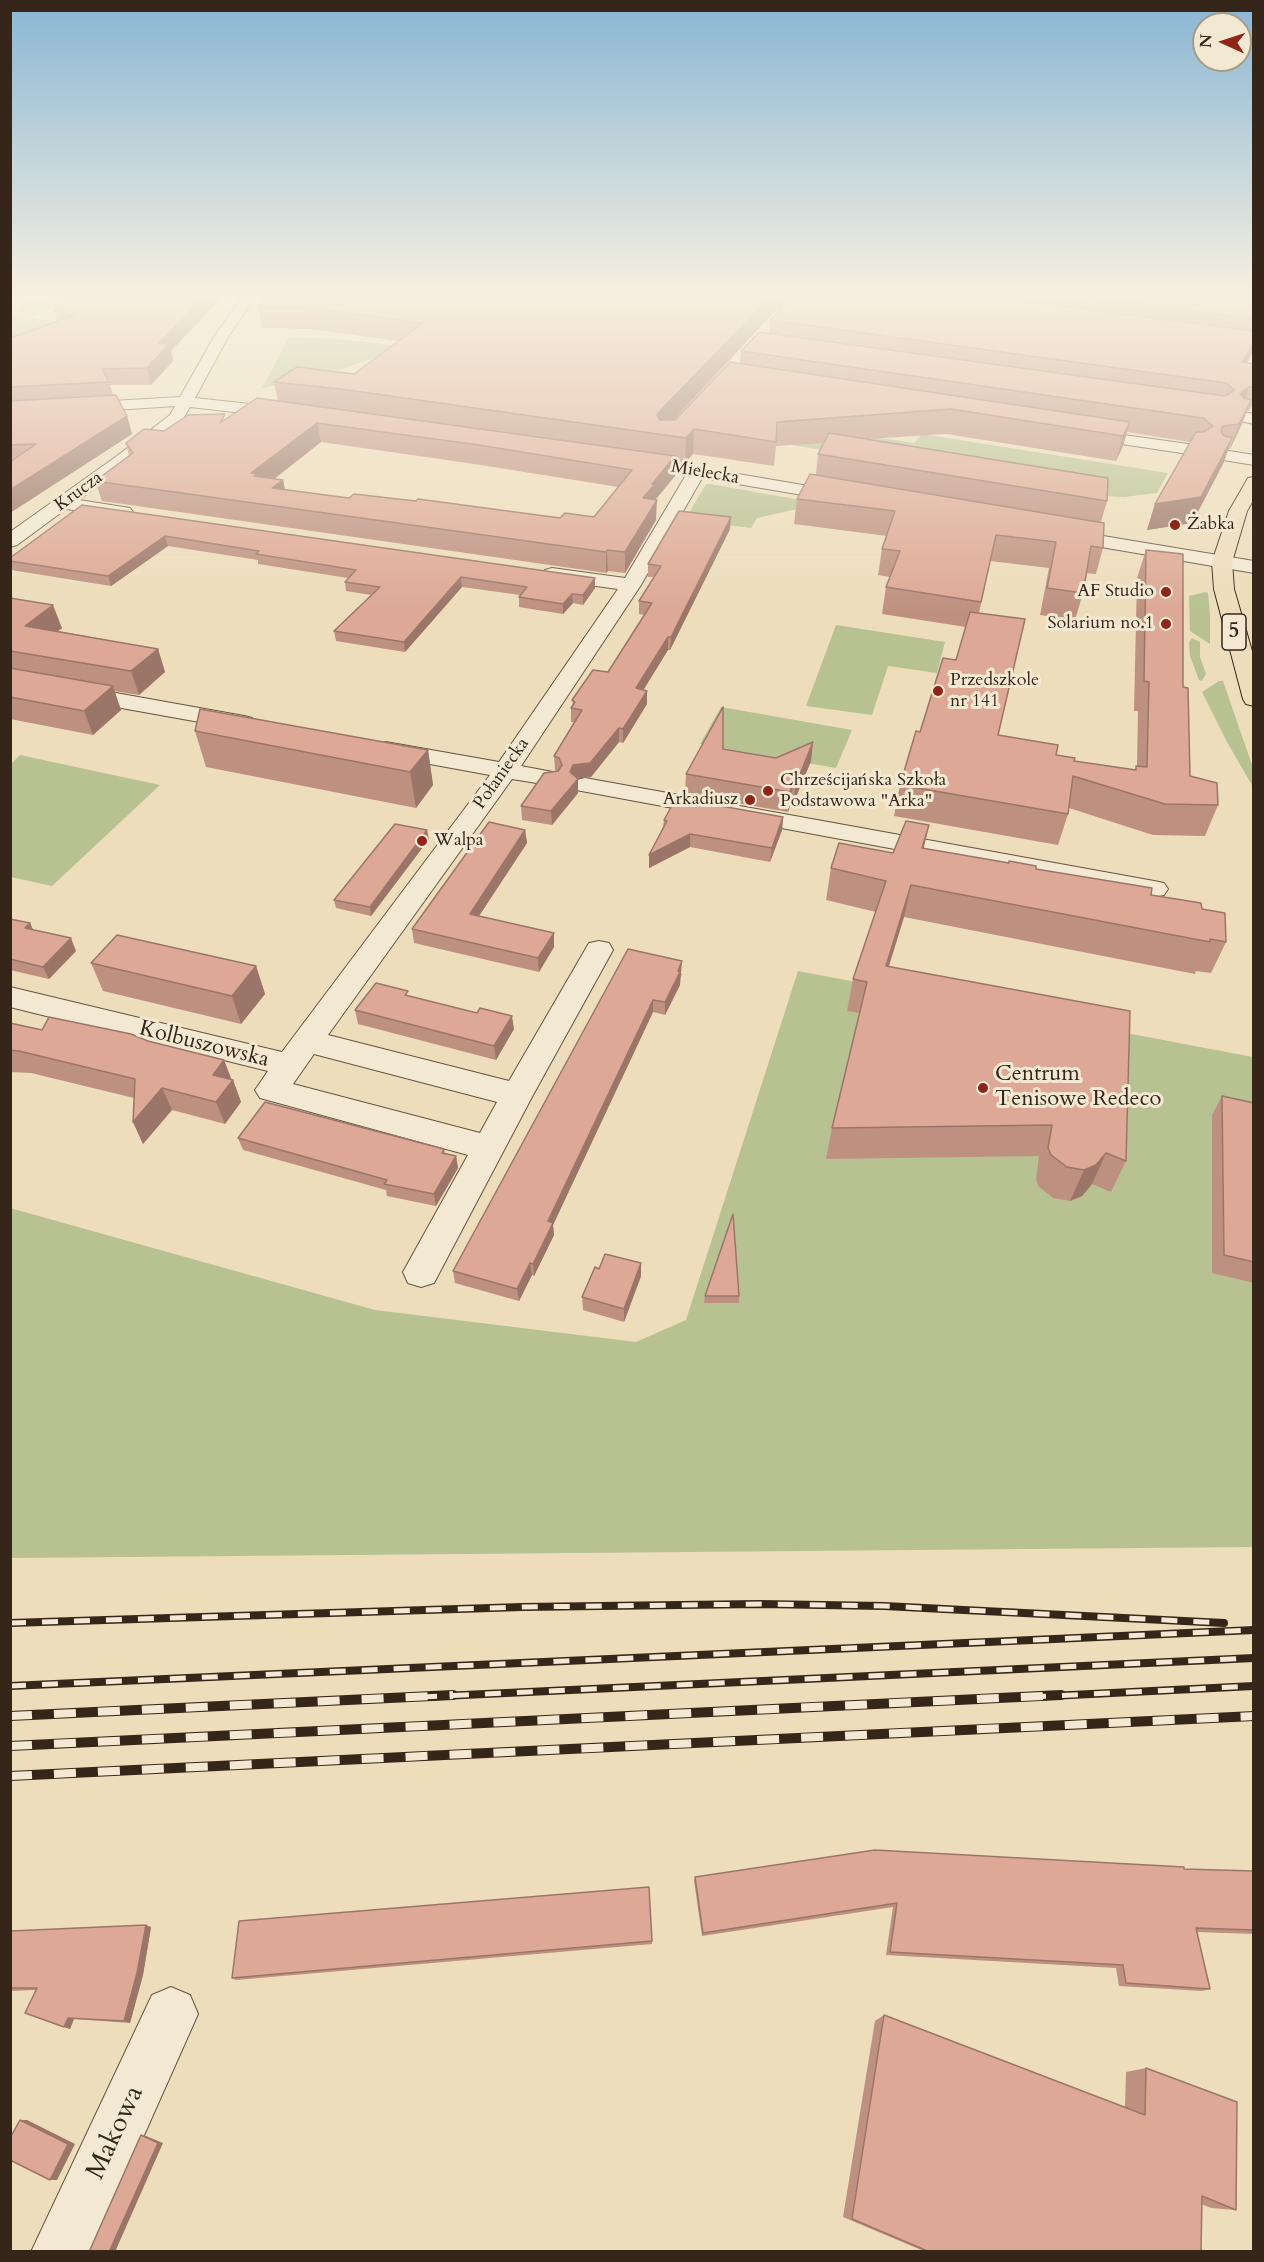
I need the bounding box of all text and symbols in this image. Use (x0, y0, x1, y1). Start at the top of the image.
north arrow (1192, 12, 1252, 72)
text: N (1195, 34, 1217, 49)
street label: Mielecka (669, 456, 741, 490)
street label: Krucza (51, 467, 107, 517)
place label: Żabka (1187, 514, 1235, 536)
marker: Żabka (1168, 518, 1182, 532)
place label: AF Studio (1077, 581, 1154, 603)
marker: AF Studio (1159, 585, 1173, 599)
place label: Solarium no.1 (1048, 613, 1154, 635)
road number: 5 (1222, 614, 1246, 650)
marker: Solarium no.1 (1159, 617, 1173, 631)
place label: Przedszkole nr 141 (950, 670, 1039, 712)
marker: Przedszkole nr 141 (931, 684, 945, 698)
street label: Połaniecka (470, 734, 534, 814)
place label: Chrześcijańska Szkoła Podstawowa "Arka" (780, 770, 946, 812)
marker: Chrześcijańska Szkoła Podstawowa "Arka" (761, 784, 775, 798)
place label: Arkadiusz (663, 789, 738, 811)
marker: Arkadiusz (743, 793, 757, 807)
place label: Walpa (434, 830, 484, 852)
marker: Walpa (415, 834, 429, 848)
street label: Kolbuszowska (136, 1016, 272, 1074)
place label: Centrum Tenisowe Redeco (995, 1062, 1161, 1114)
marker: Centrum Tenisowe Redeco (976, 1081, 990, 1095)
street label: Makowa (80, 2081, 152, 2185)

